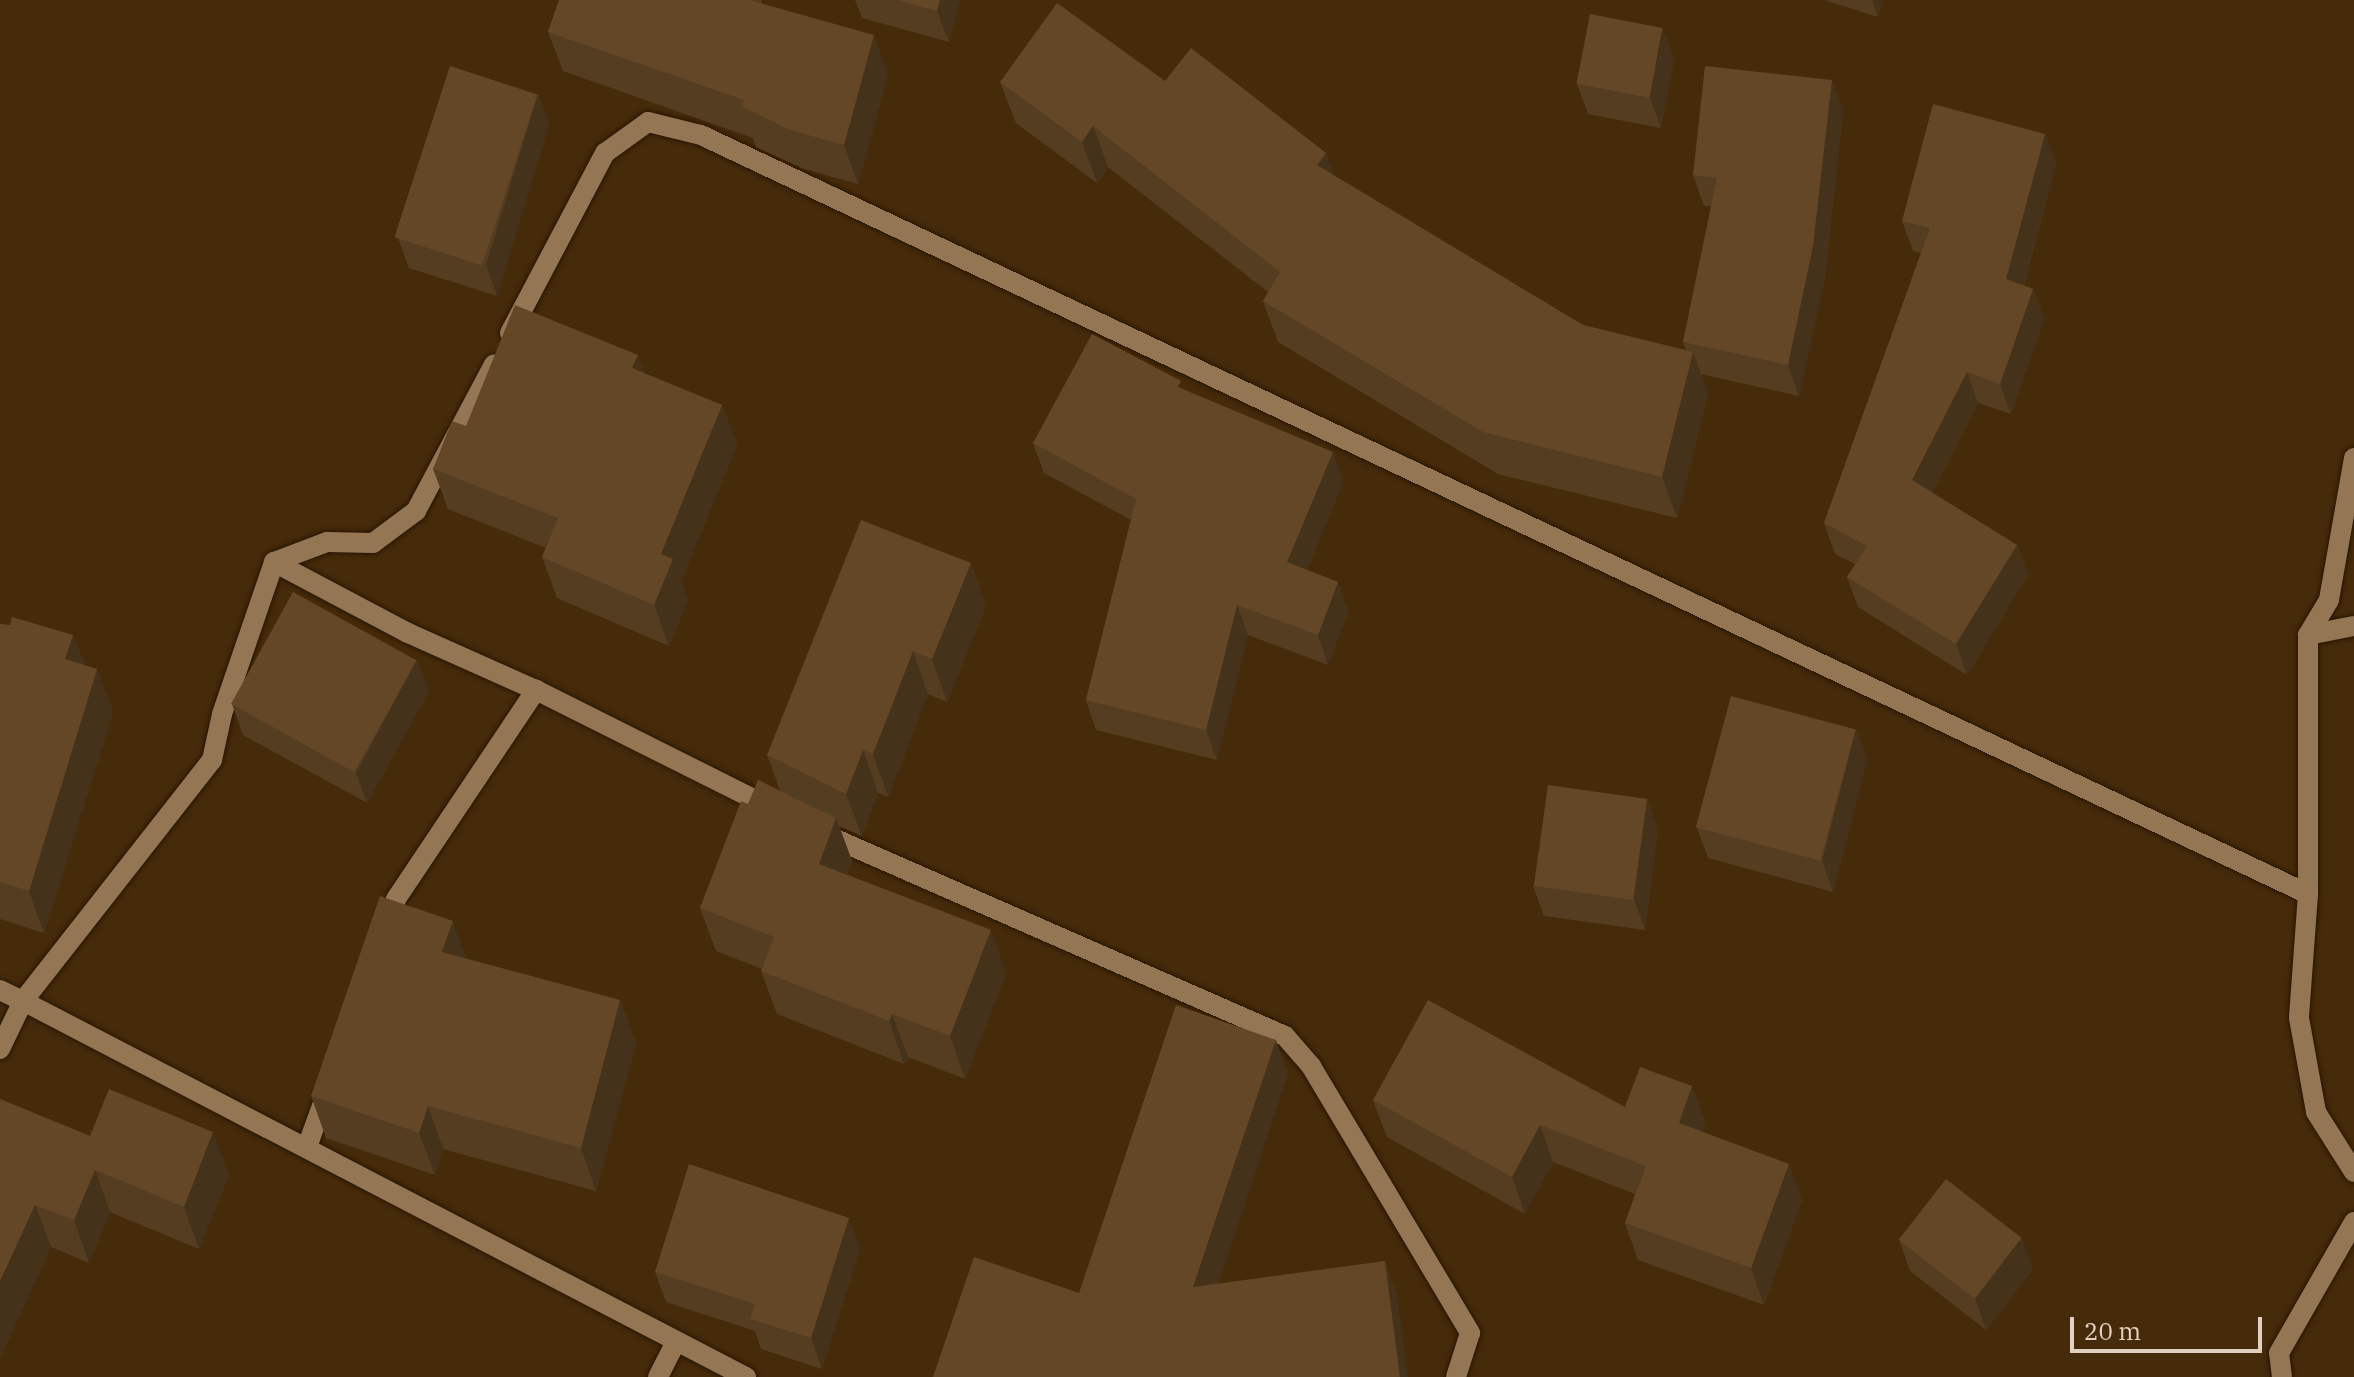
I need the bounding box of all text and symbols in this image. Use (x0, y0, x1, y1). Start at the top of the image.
scale bar (2074, 1301, 2266, 1351)
text: 20 m (2084, 1315, 2141, 1347)

